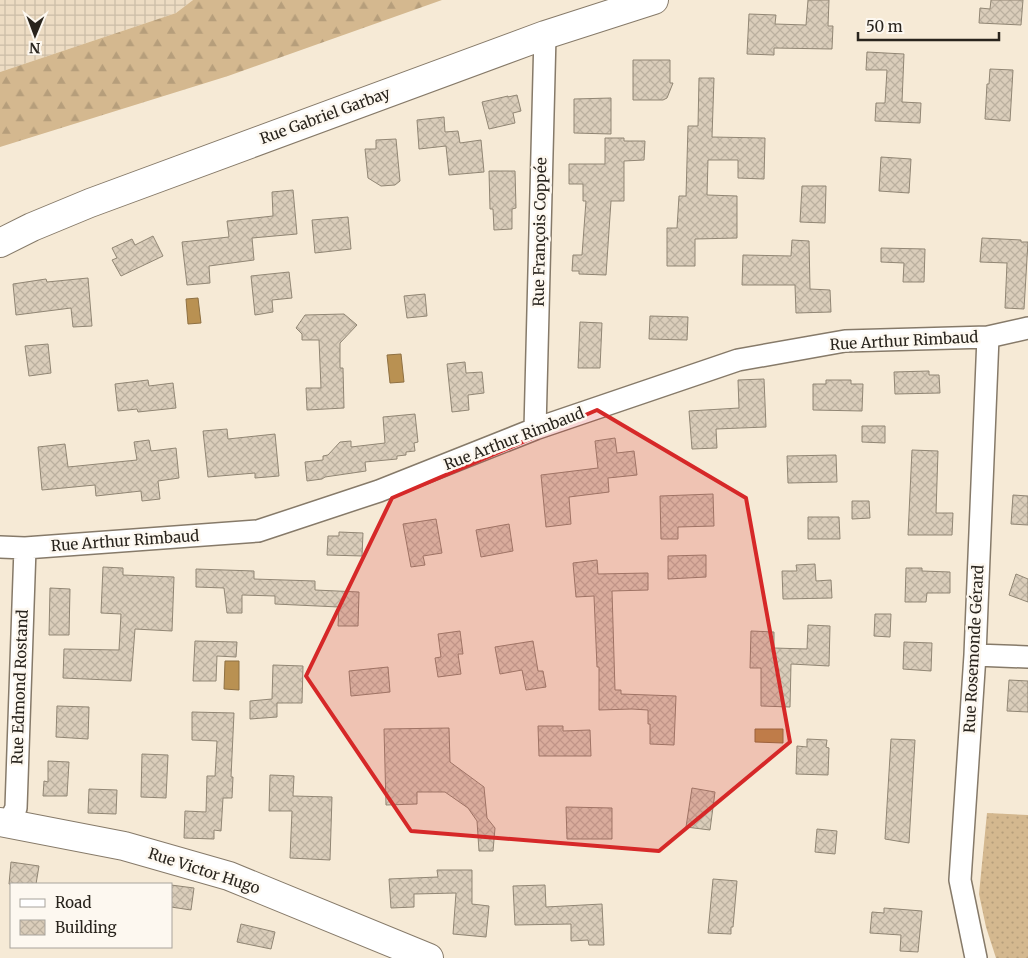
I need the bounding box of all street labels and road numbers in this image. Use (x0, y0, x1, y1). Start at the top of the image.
street label: Rue Gabriel Garbay (257, 83, 393, 148)
street label: Rue François Coppée (529, 157, 550, 307)
street label: Rue Arthur Rimbaud (829, 327, 979, 354)
street label: Rue Arthur Rimbaud (441, 403, 587, 474)
street label: Rue Arthur Rimbaud (50, 526, 200, 555)
street label: Rue Rosemonde Gérard (960, 564, 987, 734)
street label: Rue Edmond Rostand (7, 609, 32, 765)
street label: Rue Victor Hugo (146, 844, 263, 898)

